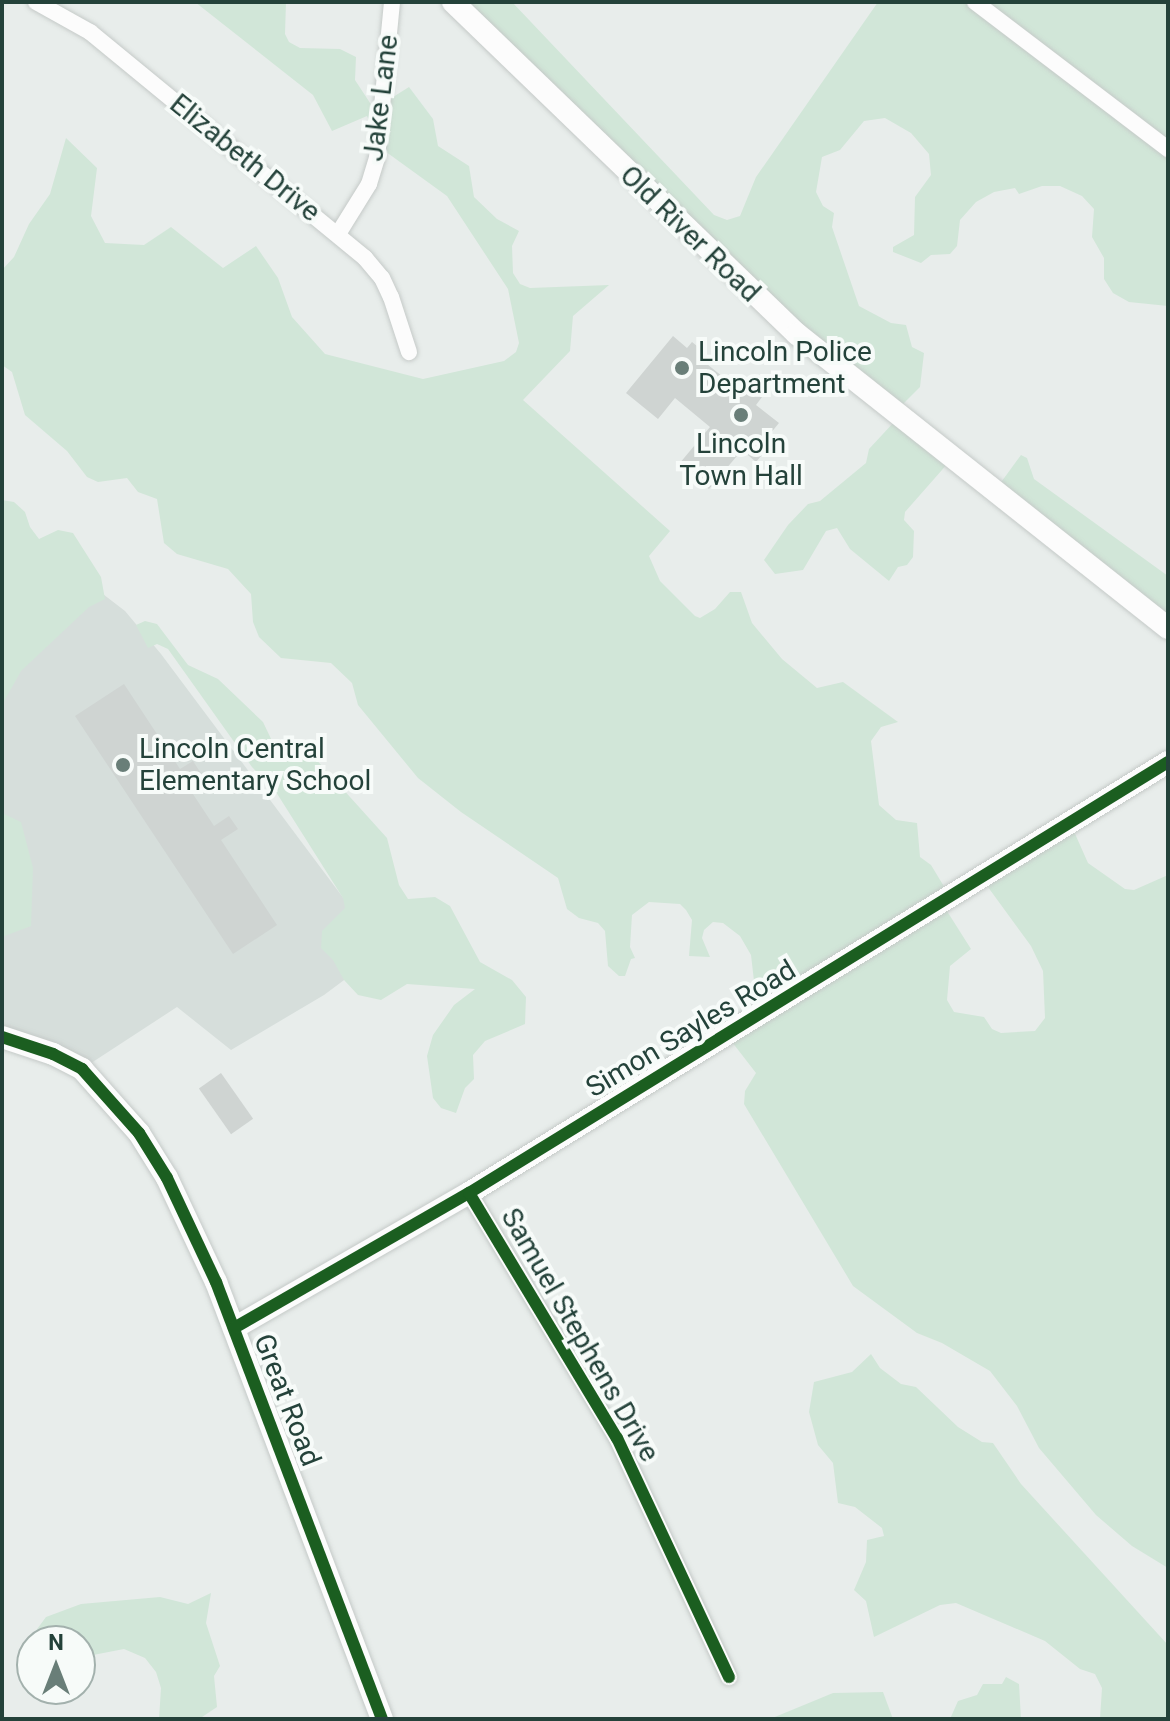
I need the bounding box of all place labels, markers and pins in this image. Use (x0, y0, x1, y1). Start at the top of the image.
place label: Lincoln Police Department (698, 335, 872, 401)
marker: Lincoln Police Department (673, 359, 691, 377)
marker: Lincoln Town Hall (732, 406, 750, 424)
place label: Lincoln Town Hall (679, 427, 803, 493)
place label: Lincoln Central Elementary School (139, 732, 371, 798)
marker: Lincoln Central Elementary School (114, 756, 132, 774)

